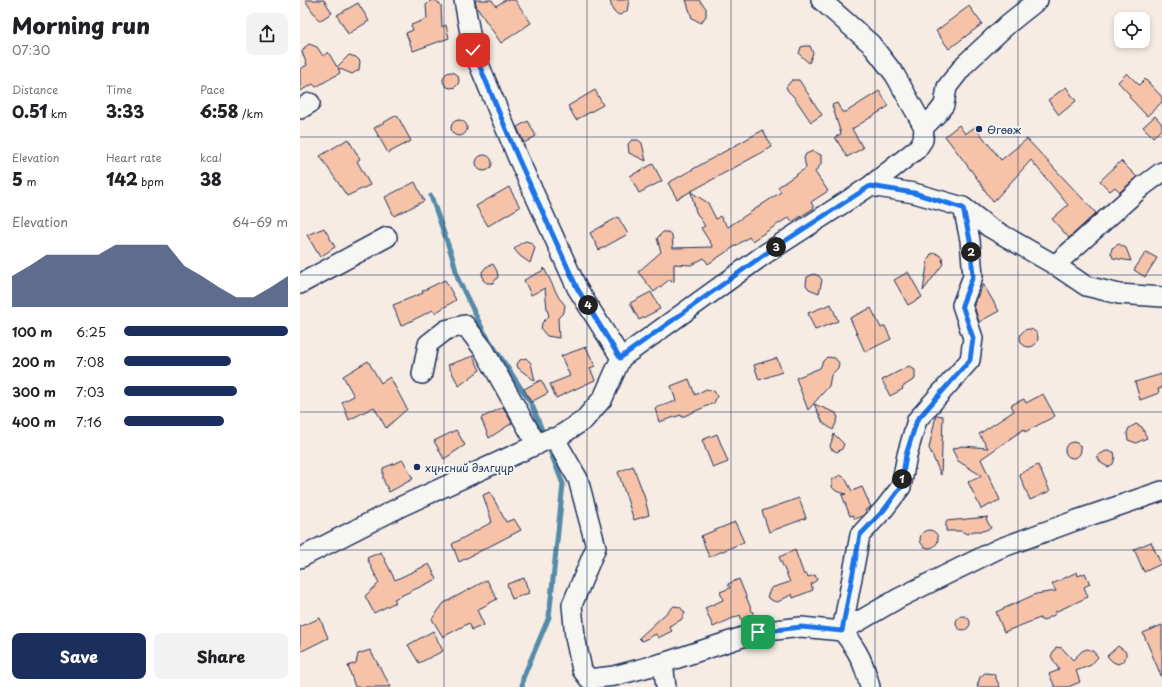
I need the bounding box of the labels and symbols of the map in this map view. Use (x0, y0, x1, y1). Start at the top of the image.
pin (456, 33, 490, 67)
place label: Өгөөж (987, 121, 1021, 138)
marker: Өгөөж (974, 124, 984, 134)
pin: 3 (766, 237, 786, 257)
pin: 2 (961, 242, 981, 262)
pin: 4 (578, 295, 598, 315)
place label: хүнсний дэлгүүр (425, 459, 514, 476)
marker: хүнсний дэлгүүр (412, 462, 422, 472)
pin: 1 (892, 469, 912, 489)
pin (741, 615, 775, 649)

